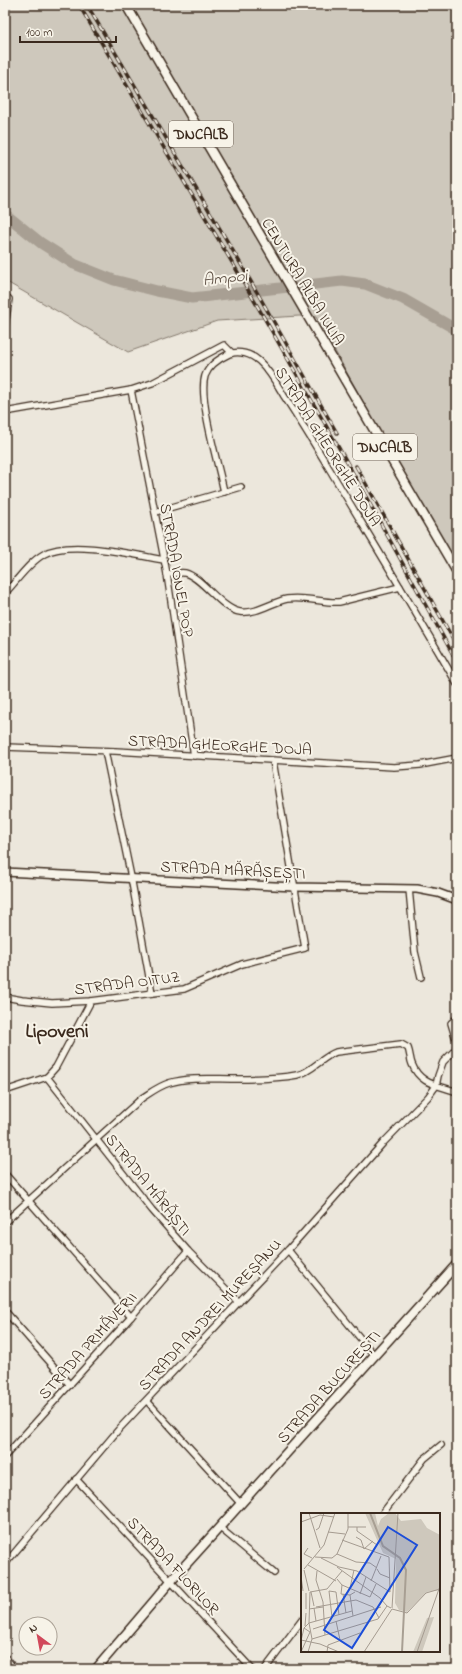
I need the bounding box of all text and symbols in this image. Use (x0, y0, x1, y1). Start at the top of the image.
scale bar (20, 18, 116, 44)
text: 100 m (26, 24, 53, 42)
road number: DNCALB (169, 121, 233, 147)
street label: CENTURA ALBA IULIA (255, 214, 350, 351)
water label: Ampoi (202, 264, 251, 293)
street label: STRADA GHEORGHE DOJA (268, 363, 386, 532)
road number: DNCALB (353, 434, 417, 460)
street label: STRADA IONEL POP (152, 502, 200, 640)
street label: STRADA GHEORGHE DOJA (127, 729, 313, 763)
street label: STRADA MĂRĂȘEȘTI (160, 855, 306, 887)
street label: STRADA OITUZ (73, 966, 182, 1002)
district label: Lipoveni (25, 1018, 89, 1047)
street label: STRADA MĂRĂȘTI (99, 1129, 196, 1241)
street label: STRADA ANDREI MUREȘANU (133, 1234, 288, 1397)
street label: STRADA PRIMĂVERII (33, 1287, 144, 1406)
street label: STRADA BUCUREȘTI (272, 1325, 387, 1449)
street label: STRADA FLORILOR (121, 1512, 225, 1621)
inset map (301, 1513, 440, 1652)
north arrow (18, 1616, 58, 1656)
text: N (26, 1620, 41, 1637)

